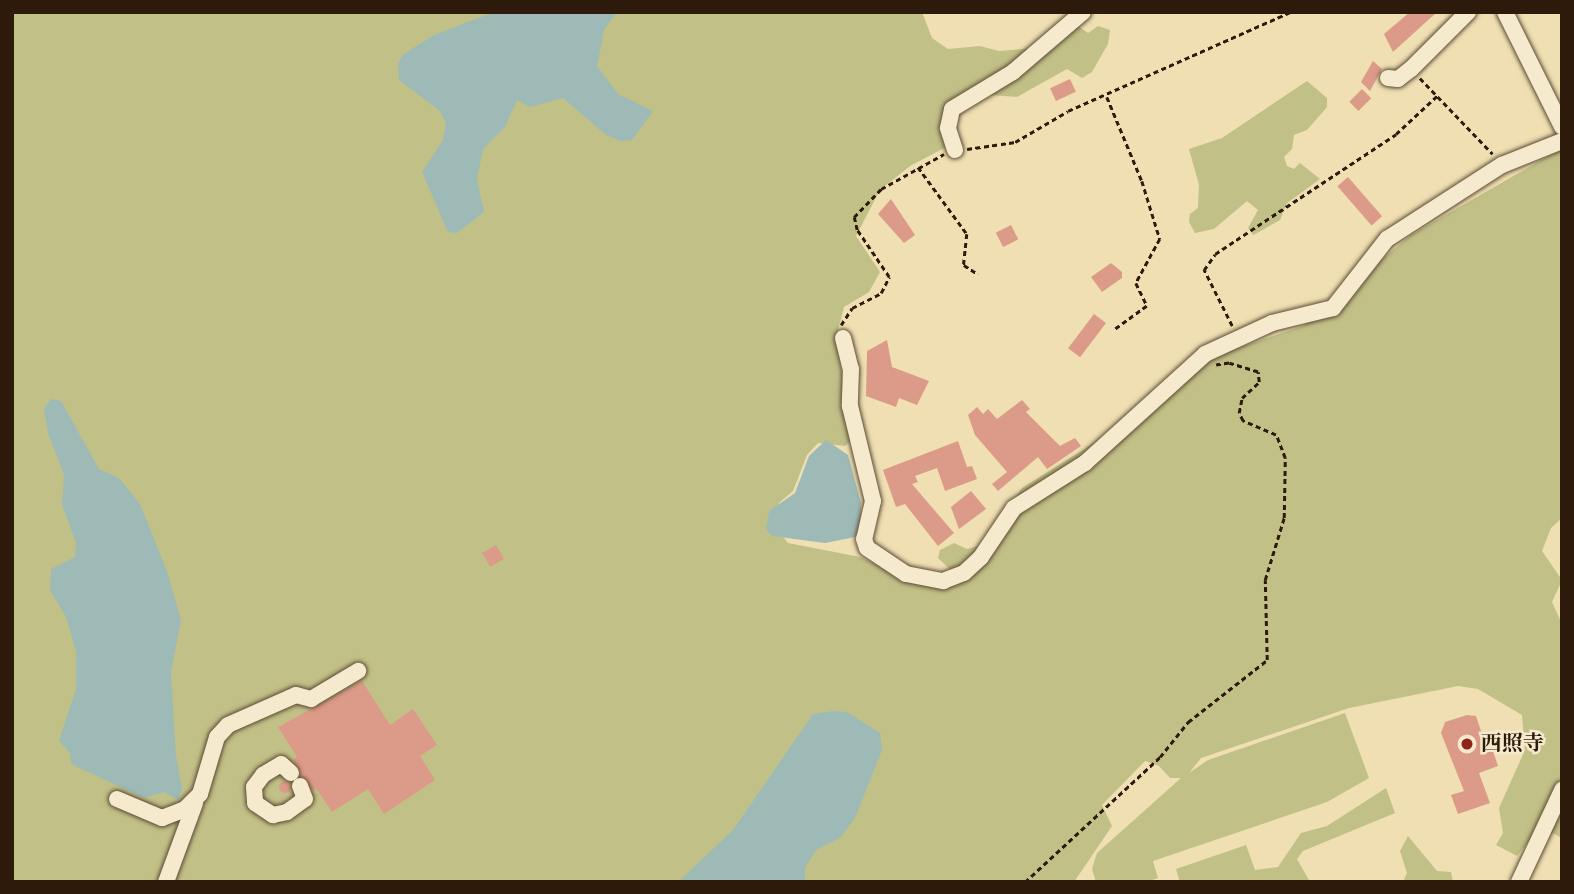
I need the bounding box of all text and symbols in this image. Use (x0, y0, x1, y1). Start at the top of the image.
place label: 西照寺 (1481, 731, 1544, 757)
marker: 西照寺 (1459, 736, 1475, 752)

